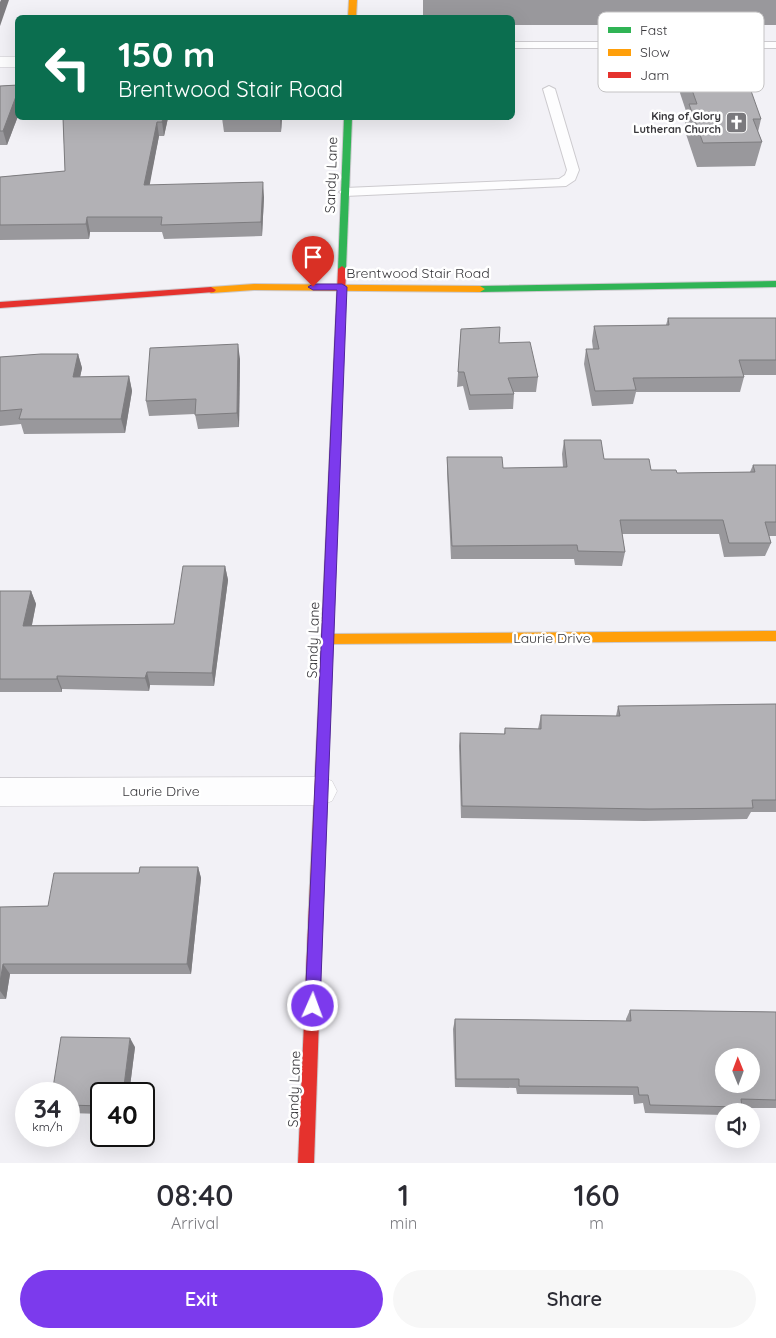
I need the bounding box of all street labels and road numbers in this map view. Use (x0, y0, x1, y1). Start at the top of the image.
street label: Sandy Lane (321, 136, 341, 214)
street label: Brentwood Stair Road (346, 264, 490, 282)
street label: Sandy Lane (303, 601, 323, 679)
street label: Laurie Drive (513, 629, 591, 647)
street label: Laurie Drive (122, 782, 200, 800)
street label: Sandy Lane (284, 1050, 304, 1128)

